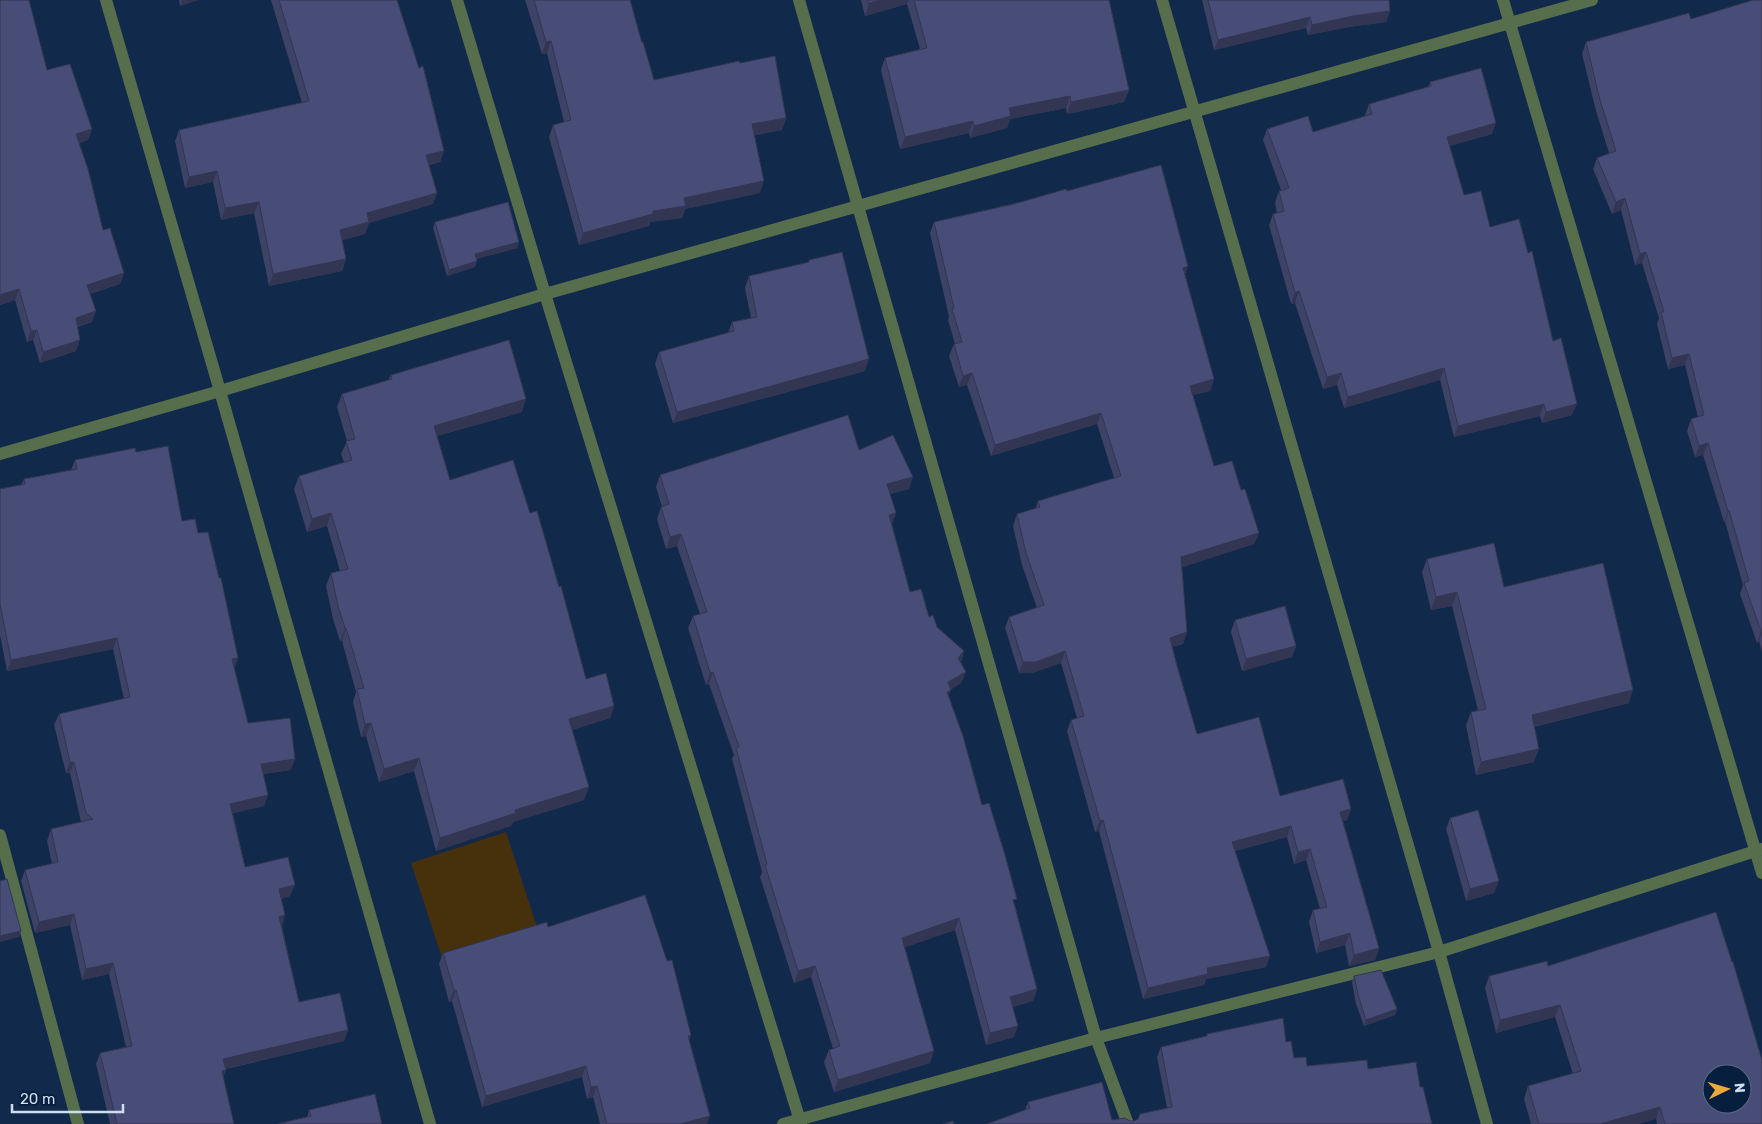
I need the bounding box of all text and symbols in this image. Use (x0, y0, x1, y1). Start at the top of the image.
north arrow (1702, 1064, 1752, 1114)
scale bar (12, 1082, 124, 1114)
text: N (1731, 1082, 1748, 1094)
text: 20 m (20, 1090, 55, 1108)

